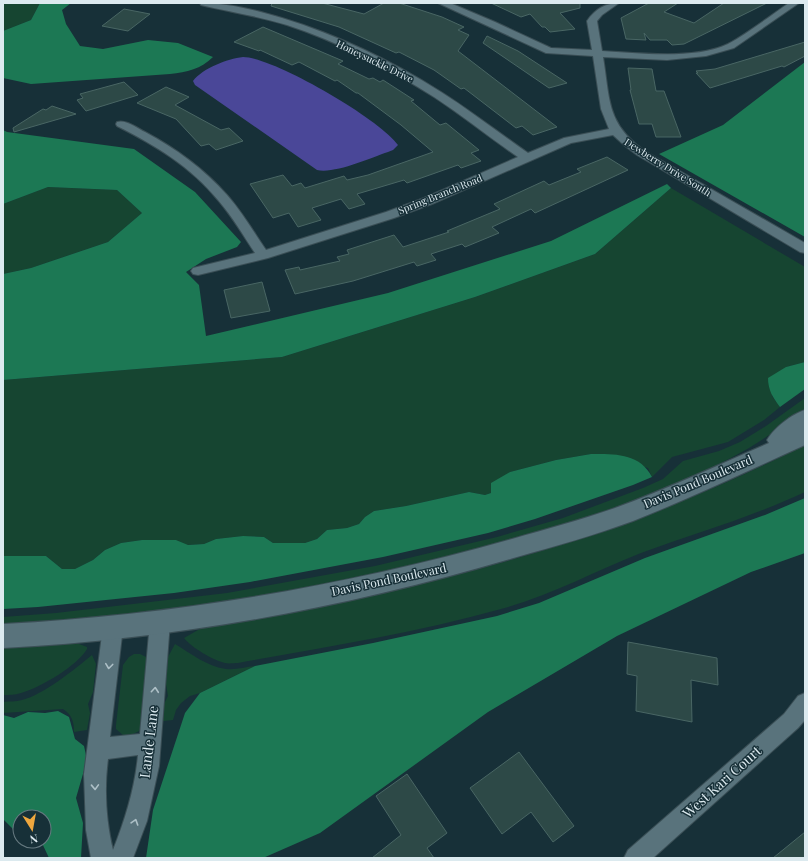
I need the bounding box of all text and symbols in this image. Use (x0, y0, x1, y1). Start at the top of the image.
street label: Honeysuckle Drive (334, 36, 416, 86)
street label: Dewberry Drive South (622, 135, 714, 199)
street label: Spring Branch Road (396, 171, 484, 217)
street label: Davis Pond Boulevard (641, 451, 755, 511)
street label: Davis Pond Boulevard (330, 559, 448, 599)
one-way arrow (105, 663, 114, 669)
one-way arrow (150, 687, 159, 693)
street label: Lande Lane (135, 705, 162, 779)
street label: West Kari Court (677, 740, 766, 823)
one-way arrow (91, 784, 100, 790)
north arrow (12, 809, 52, 849)
one-way arrow (130, 819, 139, 826)
text: N (29, 831, 39, 847)

